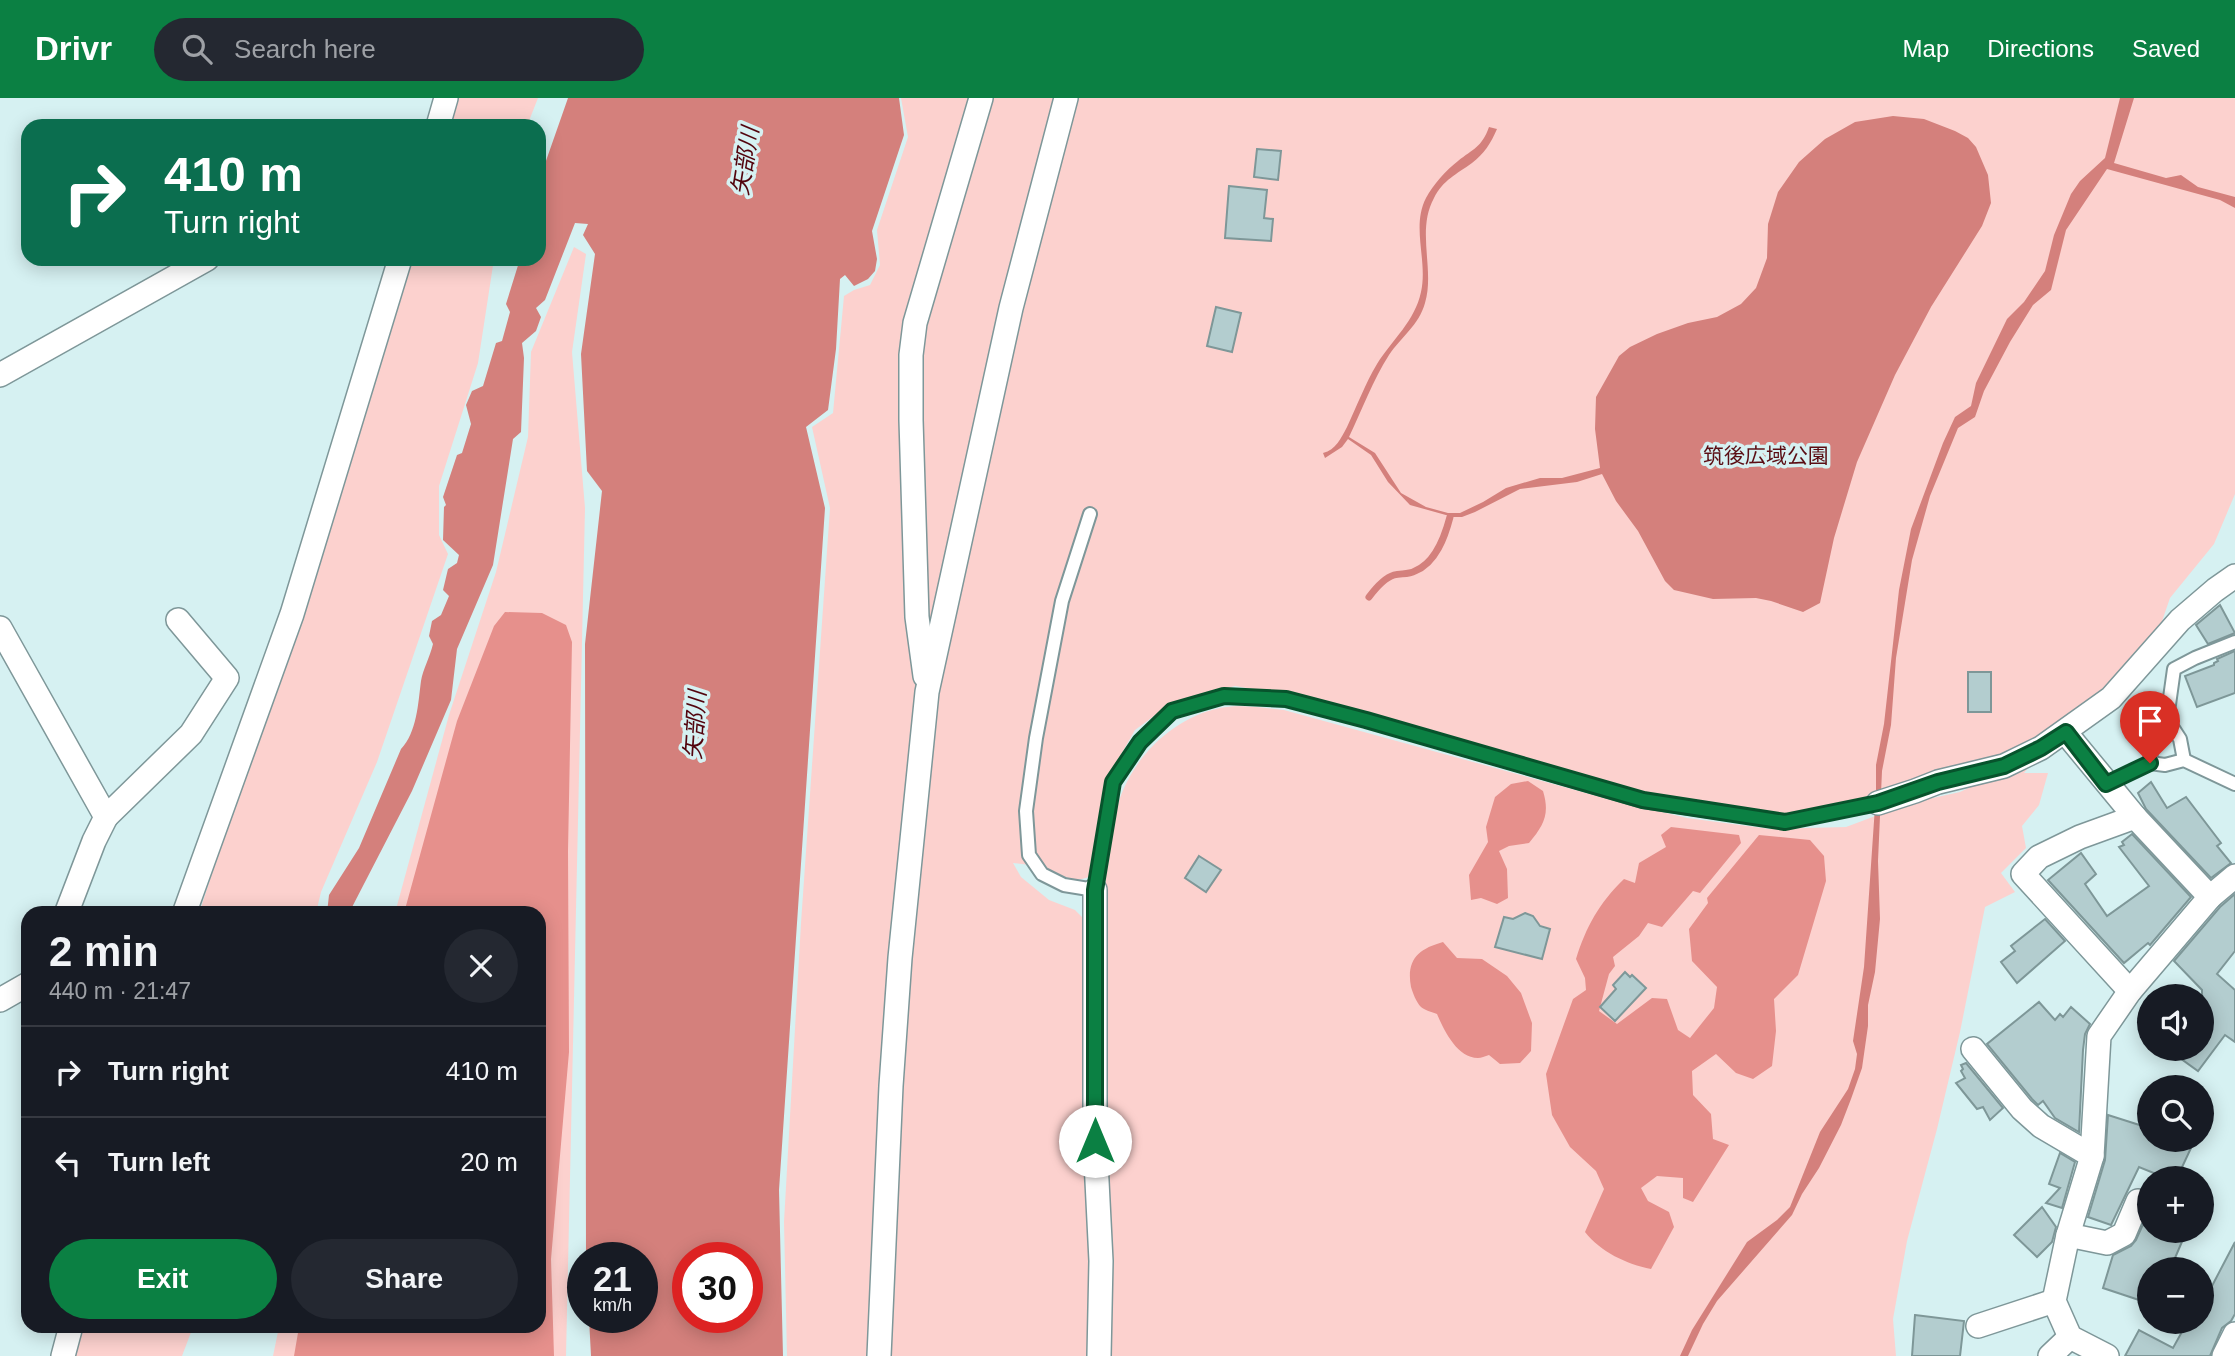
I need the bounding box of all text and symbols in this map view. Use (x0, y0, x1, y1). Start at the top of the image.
search box (154, 18, 644, 81)
text: Drivr (35, 30, 112, 67)
icon: search (178, 30, 216, 68)
text: Search here (234, 34, 376, 64)
text: Map (1903, 35, 1949, 62)
text: Directions (1987, 35, 2094, 62)
text: Saved (2132, 35, 2200, 62)
water label: 矢部川 (727, 122, 764, 197)
icon: right (49, 147, 140, 238)
text: 410 m (164, 147, 303, 201)
text: Turn right (164, 204, 300, 240)
park label: 筑後広域公園 (1703, 444, 1829, 467)
water label: 矢部川 (680, 687, 711, 760)
pin (2120, 691, 2180, 763)
icon: arrive (2131, 702, 2169, 740)
text: 2 min (49, 928, 159, 975)
button: close (444, 929, 518, 1003)
text: 440 m · 21:47 (49, 978, 191, 1004)
map controls (2137, 984, 2214, 1334)
button: sound (2137, 984, 2214, 1061)
icon: right (49, 1053, 87, 1091)
text: Turn right (108, 1056, 229, 1086)
text: 410 m (446, 1056, 518, 1086)
button: search (2137, 1075, 2214, 1152)
position arrow (1058, 1104, 1132, 1178)
icon: left (49, 1144, 87, 1182)
text: Turn left (108, 1147, 210, 1177)
text: 20 m (460, 1147, 518, 1177)
button: + (2137, 1166, 2214, 1243)
button: Exit (49, 1239, 277, 1319)
button: Share (291, 1239, 518, 1319)
speed limit sign: 30 (672, 1242, 763, 1333)
button: − (2137, 1257, 2214, 1334)
text: 21 (593, 1259, 632, 1298)
text: km/h (593, 1295, 632, 1315)

